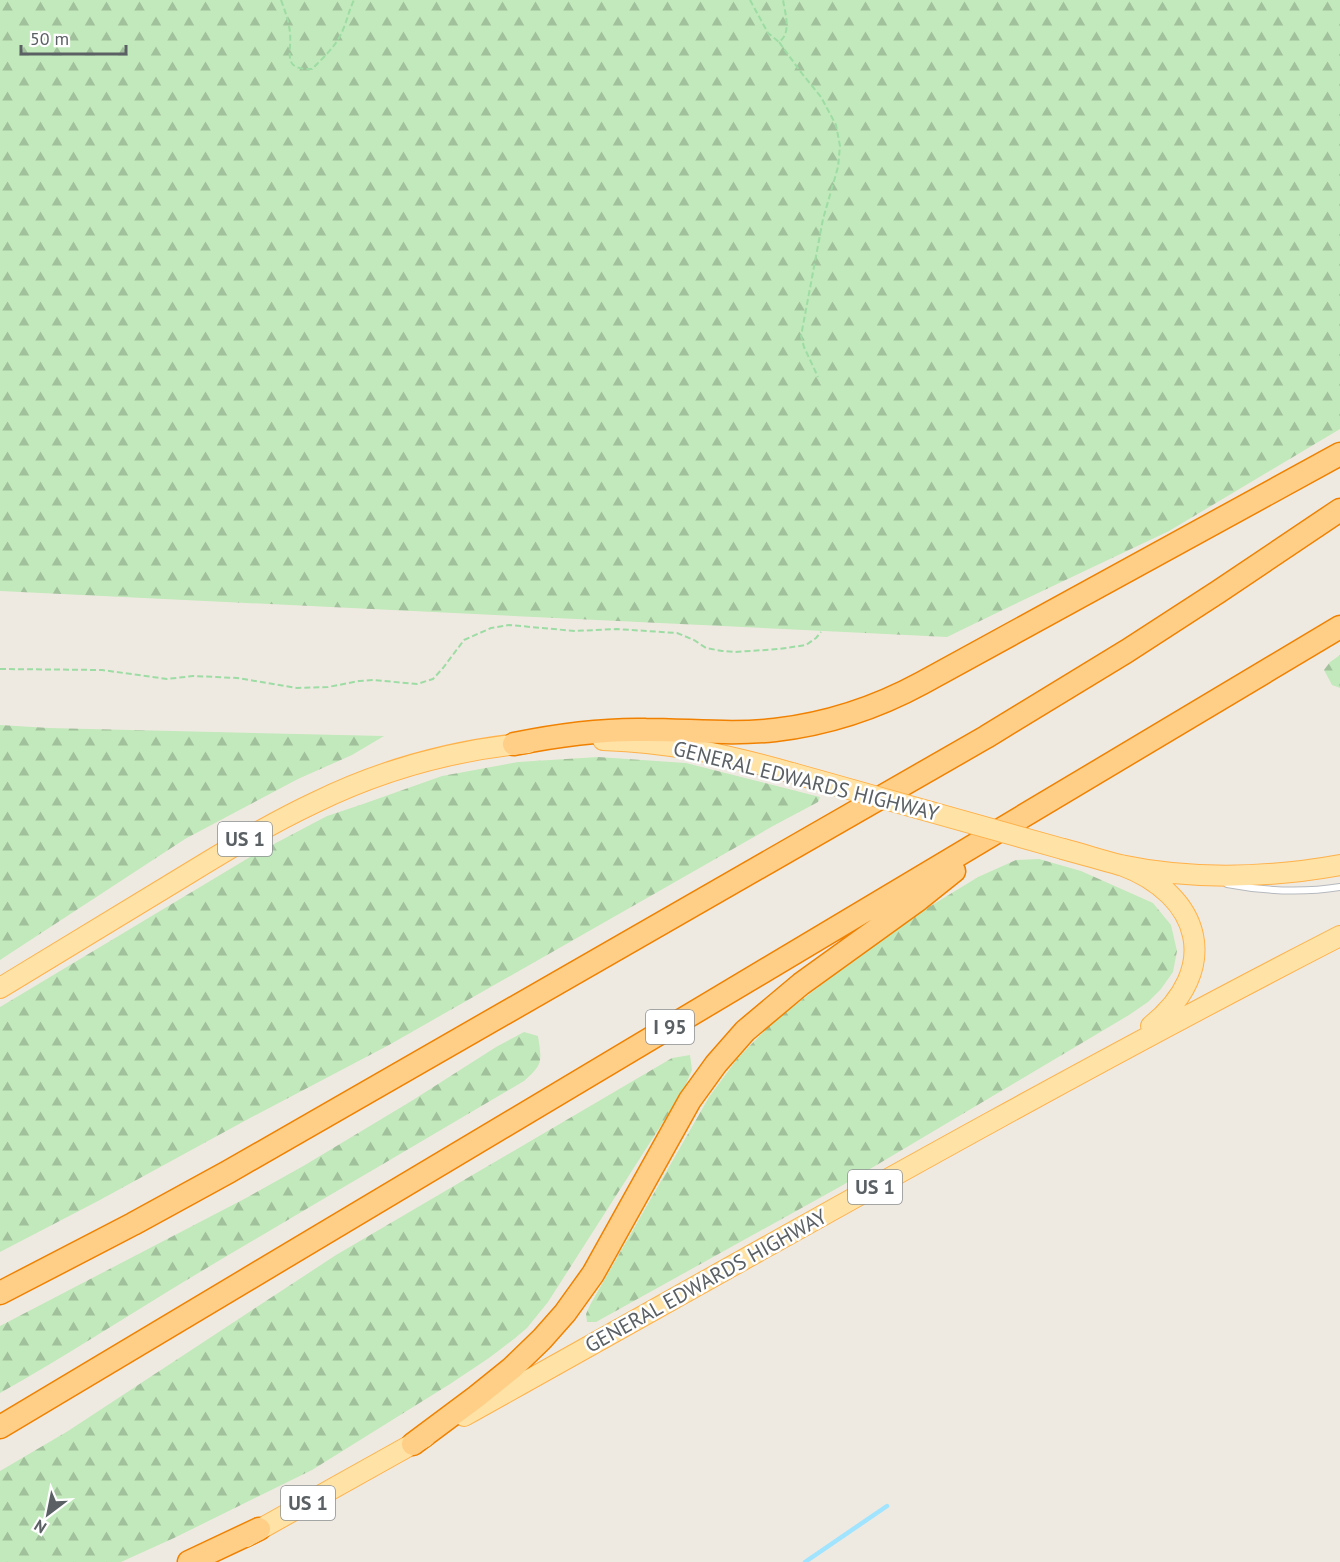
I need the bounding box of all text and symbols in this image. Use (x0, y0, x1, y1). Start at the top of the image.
scale bar (21, 18, 126, 56)
text: 50 m (30, 27, 69, 50)
street label: GENERAL EDWARDS HIGHWAY (671, 734, 942, 827)
road number: US 1 (218, 822, 272, 856)
road number: I 95 (646, 1010, 694, 1044)
road number: US 1 (848, 1170, 902, 1204)
street label: GENERAL EDWARDS HIGHWAY (580, 1203, 832, 1358)
north arrow (18, 1484, 78, 1544)
road number: US 1 (281, 1486, 335, 1520)
text: N (30, 1515, 50, 1538)

